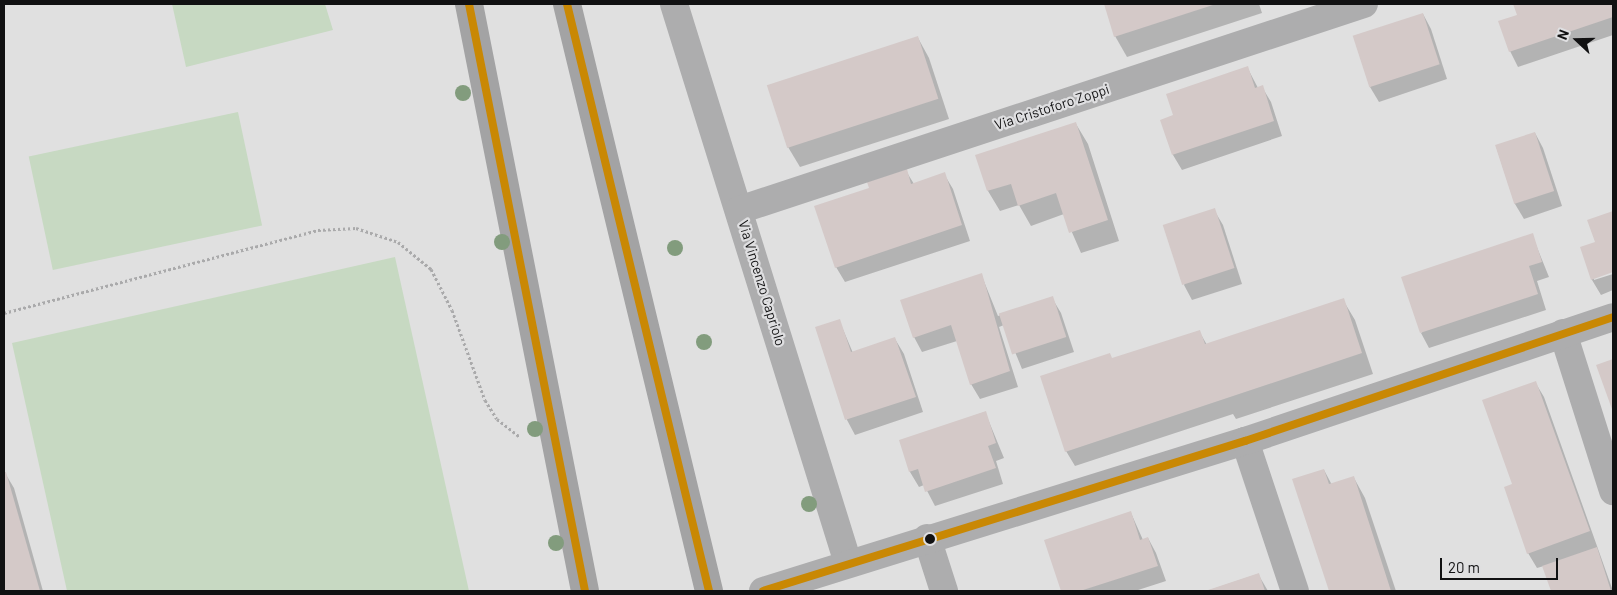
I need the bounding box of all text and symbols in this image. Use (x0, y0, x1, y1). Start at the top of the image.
north arrow (1552, 15, 1602, 65)
text: N (1553, 27, 1572, 42)
street label: Via Cristoforo Zoppi (992, 80, 1112, 134)
street label: Via Vincenzo Capriolo (735, 218, 789, 348)
unlabelled marker (925, 534, 935, 544)
scale bar (1442, 548, 1560, 580)
text: 20 m (1448, 558, 1480, 576)

